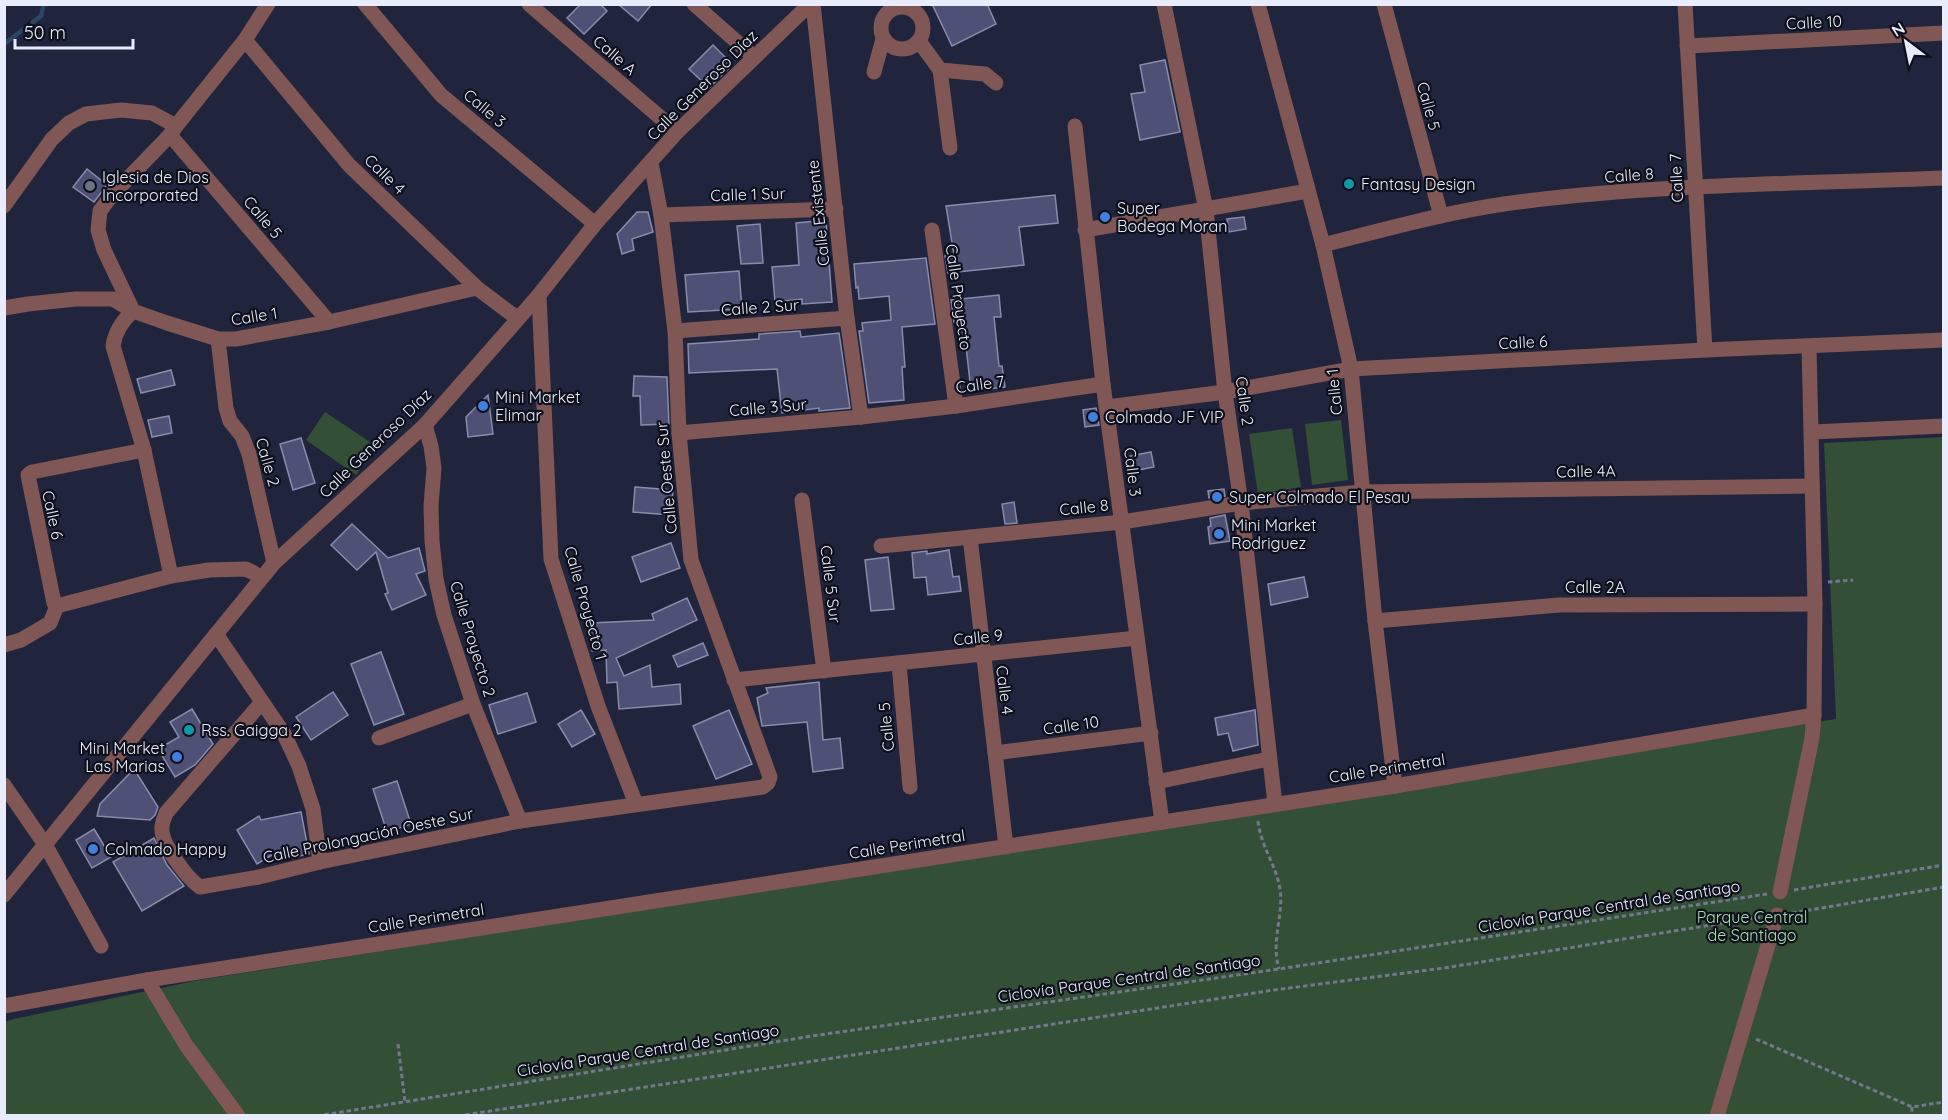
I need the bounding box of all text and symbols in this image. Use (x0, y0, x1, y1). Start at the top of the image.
street label: Calle 10 (1785, 11, 1843, 33)
scale bar (15, 12, 134, 50)
north arrow (1876, 12, 1936, 72)
text: N (1888, 18, 1908, 41)
text: 50 m (24, 21, 66, 44)
street label: Calle Generoso Díaz (642, 25, 762, 145)
street label: Calle A (589, 31, 641, 79)
street label: Calle 5 (1413, 80, 1445, 132)
street label: Calle 3 (460, 85, 510, 131)
street label: Calle 4 (360, 150, 410, 198)
street label: Calle 7 (1665, 153, 1687, 203)
street label: Calle Existente (802, 159, 834, 267)
street label: Calle 8 (1604, 163, 1654, 187)
place label: Iglesia de Dios Incorporated (102, 167, 209, 205)
place label: Fantasy Design (1361, 174, 1476, 194)
marker: Fantasy Design (1342, 177, 1356, 191)
marker: Iglesia de Dios Incorporated (83, 179, 97, 193)
street label: Calle 1 Sur (710, 183, 786, 205)
street label: Calle 5 (239, 192, 287, 242)
place label: Super Bodega Moran (1117, 198, 1228, 236)
marker: Super Bodega Moran (1098, 210, 1112, 224)
street label: Calle Proyecto (942, 243, 976, 351)
street label: Calle 2 Sur (720, 294, 800, 320)
street label: Calle 1 (229, 302, 279, 330)
street label: Calle 6 (1498, 331, 1549, 353)
street label: Calle 1 (1322, 368, 1346, 416)
street label: Calle 7 (954, 371, 1006, 397)
street label: Calle 2 (1232, 375, 1258, 427)
street label: Calle Generoso Díaz (315, 384, 435, 502)
place label: Mini Market Elimar (495, 387, 580, 425)
street label: Calle 3 Sur (728, 394, 808, 420)
marker: Mini Market Elimar (476, 399, 490, 413)
place label: Colmado JF VIP (1105, 407, 1224, 427)
marker: Colmado JF VIP (1086, 410, 1100, 424)
street label: Calle Oeste Sur (651, 421, 681, 535)
street label: Calle 2 (252, 435, 284, 489)
street label: Calle 3 (1120, 446, 1146, 498)
street label: Calle 4A (1556, 460, 1616, 482)
place label: Super Colmado El Pesau (1229, 487, 1410, 507)
street label: Calle 6 (38, 489, 68, 542)
marker: Super Colmado El Pesau (1210, 490, 1224, 504)
street label: Calle 8 (1058, 494, 1110, 520)
place label: Mini Market Rodriguez (1231, 515, 1316, 553)
marker: Mini Market Rodriguez (1212, 527, 1226, 541)
street label: Calle Proyecto 1 (560, 544, 612, 662)
street label: Calle 5 Sur (816, 544, 846, 624)
street label: Calle 2A (1565, 577, 1625, 597)
street label: Calle Proyecto 2 (446, 579, 500, 700)
street label: Calle 9 (952, 624, 1004, 650)
street label: Calle 4 (992, 664, 1018, 716)
street label: Calle 5 (874, 701, 898, 753)
street label: Calle 10 (1042, 711, 1100, 739)
place label: Rss. Gaigga 2 (201, 720, 301, 740)
marker: Rss. Gaigga 2 (182, 723, 196, 737)
place label: Mini Market Las Marias (80, 738, 165, 776)
street label: Calle Perimetral (1328, 749, 1446, 787)
marker: Mini Market Las Marias (170, 750, 184, 764)
street label: Calle Prolongación Oeste Sur (261, 803, 475, 867)
street label: Calle Perimetral (848, 825, 966, 863)
place label: Colmado Happy (105, 839, 227, 859)
marker: Colmado Happy (86, 842, 100, 856)
street label: Ciclovía Parque Central de Santiago (1476, 875, 1742, 937)
street label: Calle Perimetral (367, 899, 485, 937)
park label: Parque Central de Santiago (1697, 907, 1807, 945)
street label: Ciclovía Parque Central de Santiago (996, 950, 1262, 1006)
street label: Ciclovía Parque Central de Santiago (515, 1019, 781, 1081)

